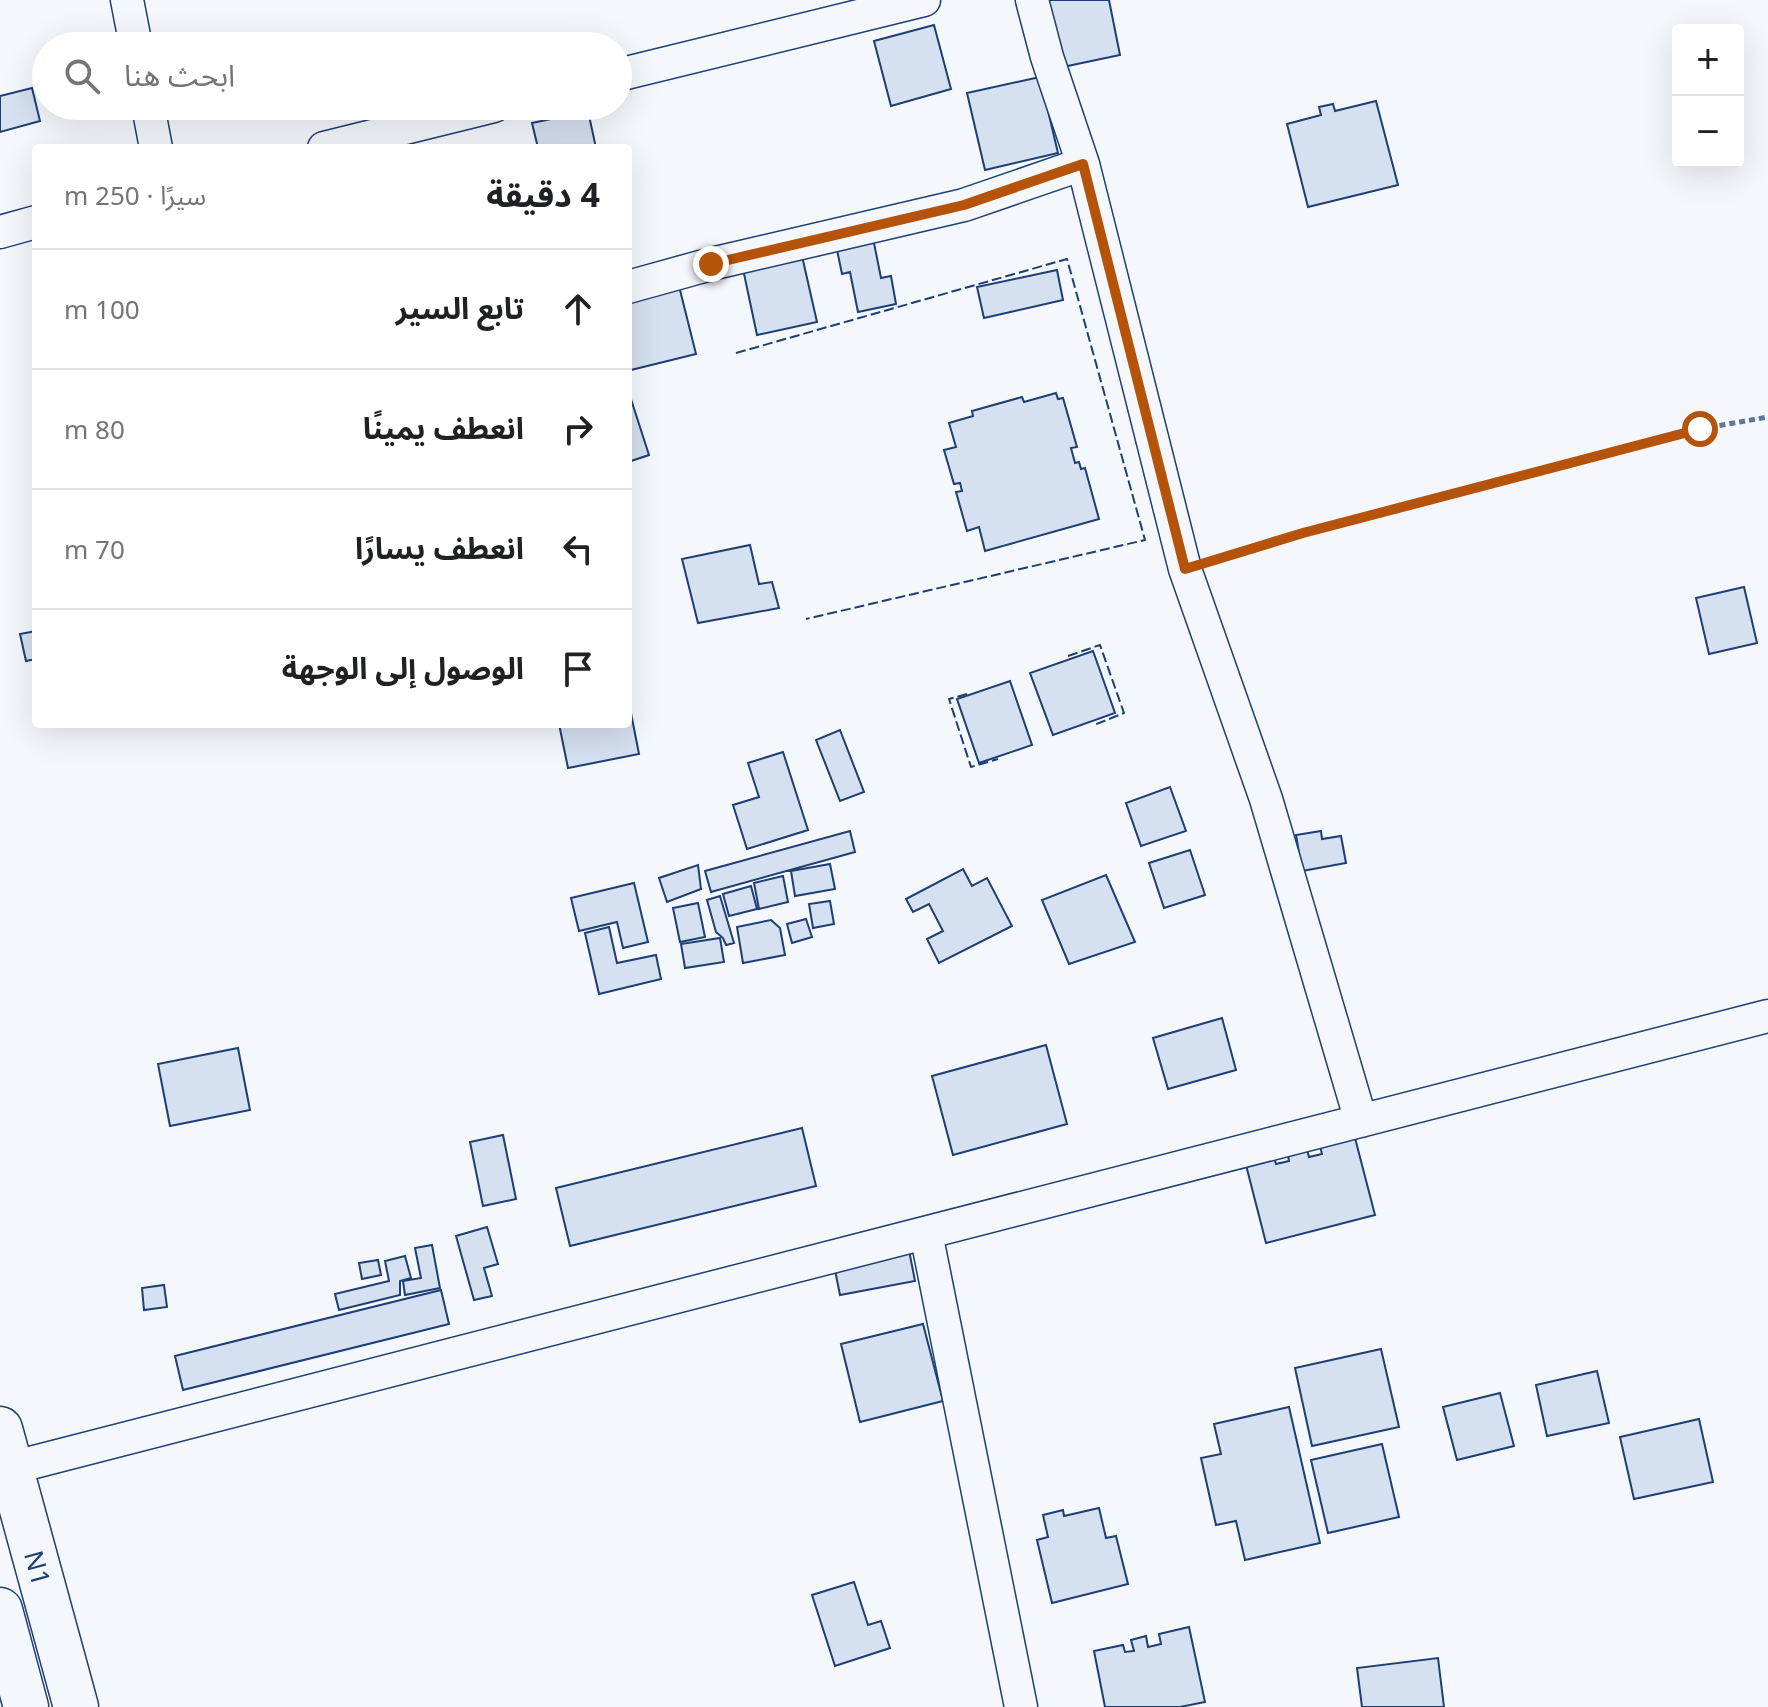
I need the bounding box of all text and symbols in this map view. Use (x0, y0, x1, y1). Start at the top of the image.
map controls (1672, 24, 1744, 168)
button: + (1672, 24, 1744, 96)
search box (32, 32, 632, 120)
icon: search (60, 54, 104, 98)
text: ابحث هنا (124, 54, 235, 95)
button: − (1672, 96, 1744, 168)
text: 4 دقيقة (486, 171, 600, 217)
text: سيرًا · 250 m (64, 177, 206, 213)
route end (693, 246, 729, 282)
text: تابع السير (396, 287, 524, 328)
icon: ahead (556, 287, 600, 331)
text: 100 m (64, 291, 140, 327)
text: انعطف يمينًا (363, 407, 524, 448)
icon: right (556, 407, 600, 451)
text: 80 m (64, 411, 125, 447)
route start (1682, 411, 1718, 447)
text: انعطف يسارًا (355, 527, 524, 568)
icon: left (556, 527, 600, 571)
text: 70 m (64, 531, 125, 567)
text: الوصول إلى الوجهة (282, 647, 524, 688)
icon: arrive (556, 647, 600, 691)
street label: N1 (16, 1546, 60, 1589)

